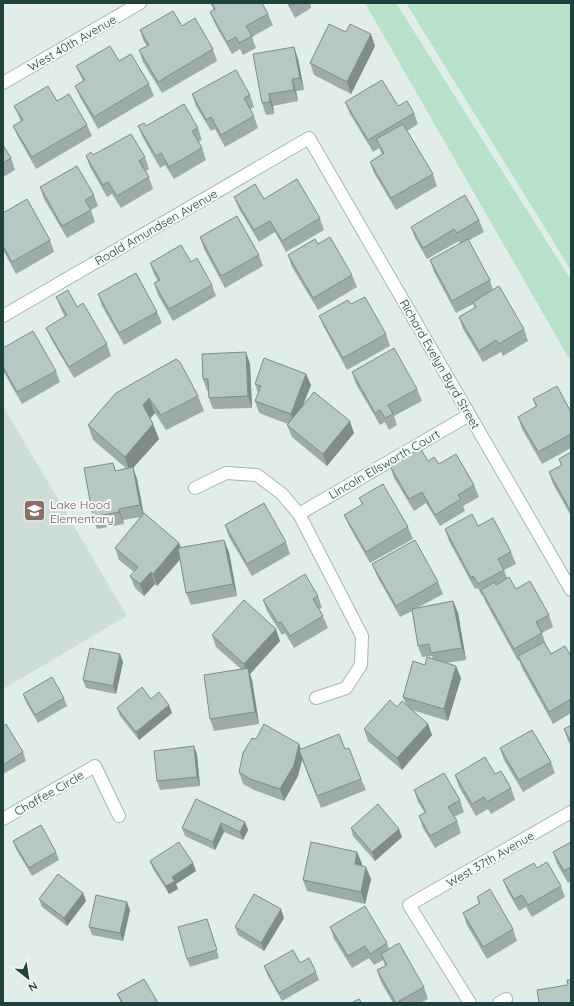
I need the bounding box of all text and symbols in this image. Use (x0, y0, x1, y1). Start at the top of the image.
street label: West 40th Avenue (25, 11, 119, 74)
street label: Roald Amundsen Avenue (92, 186, 220, 268)
street label: Richard Evelyn Byrd Street (397, 296, 483, 432)
street label: Lincoln Ellsworth Court (326, 426, 442, 502)
place label: Lake Hood Elementary (50, 497, 114, 526)
school or university icon: Lake Hood Elementary (21, 498, 47, 524)
street label: Chaffee Circle (12, 767, 87, 819)
street label: West 37th Avenue (443, 828, 537, 890)
north arrow (8, 958, 48, 998)
text: N (26, 979, 40, 995)

